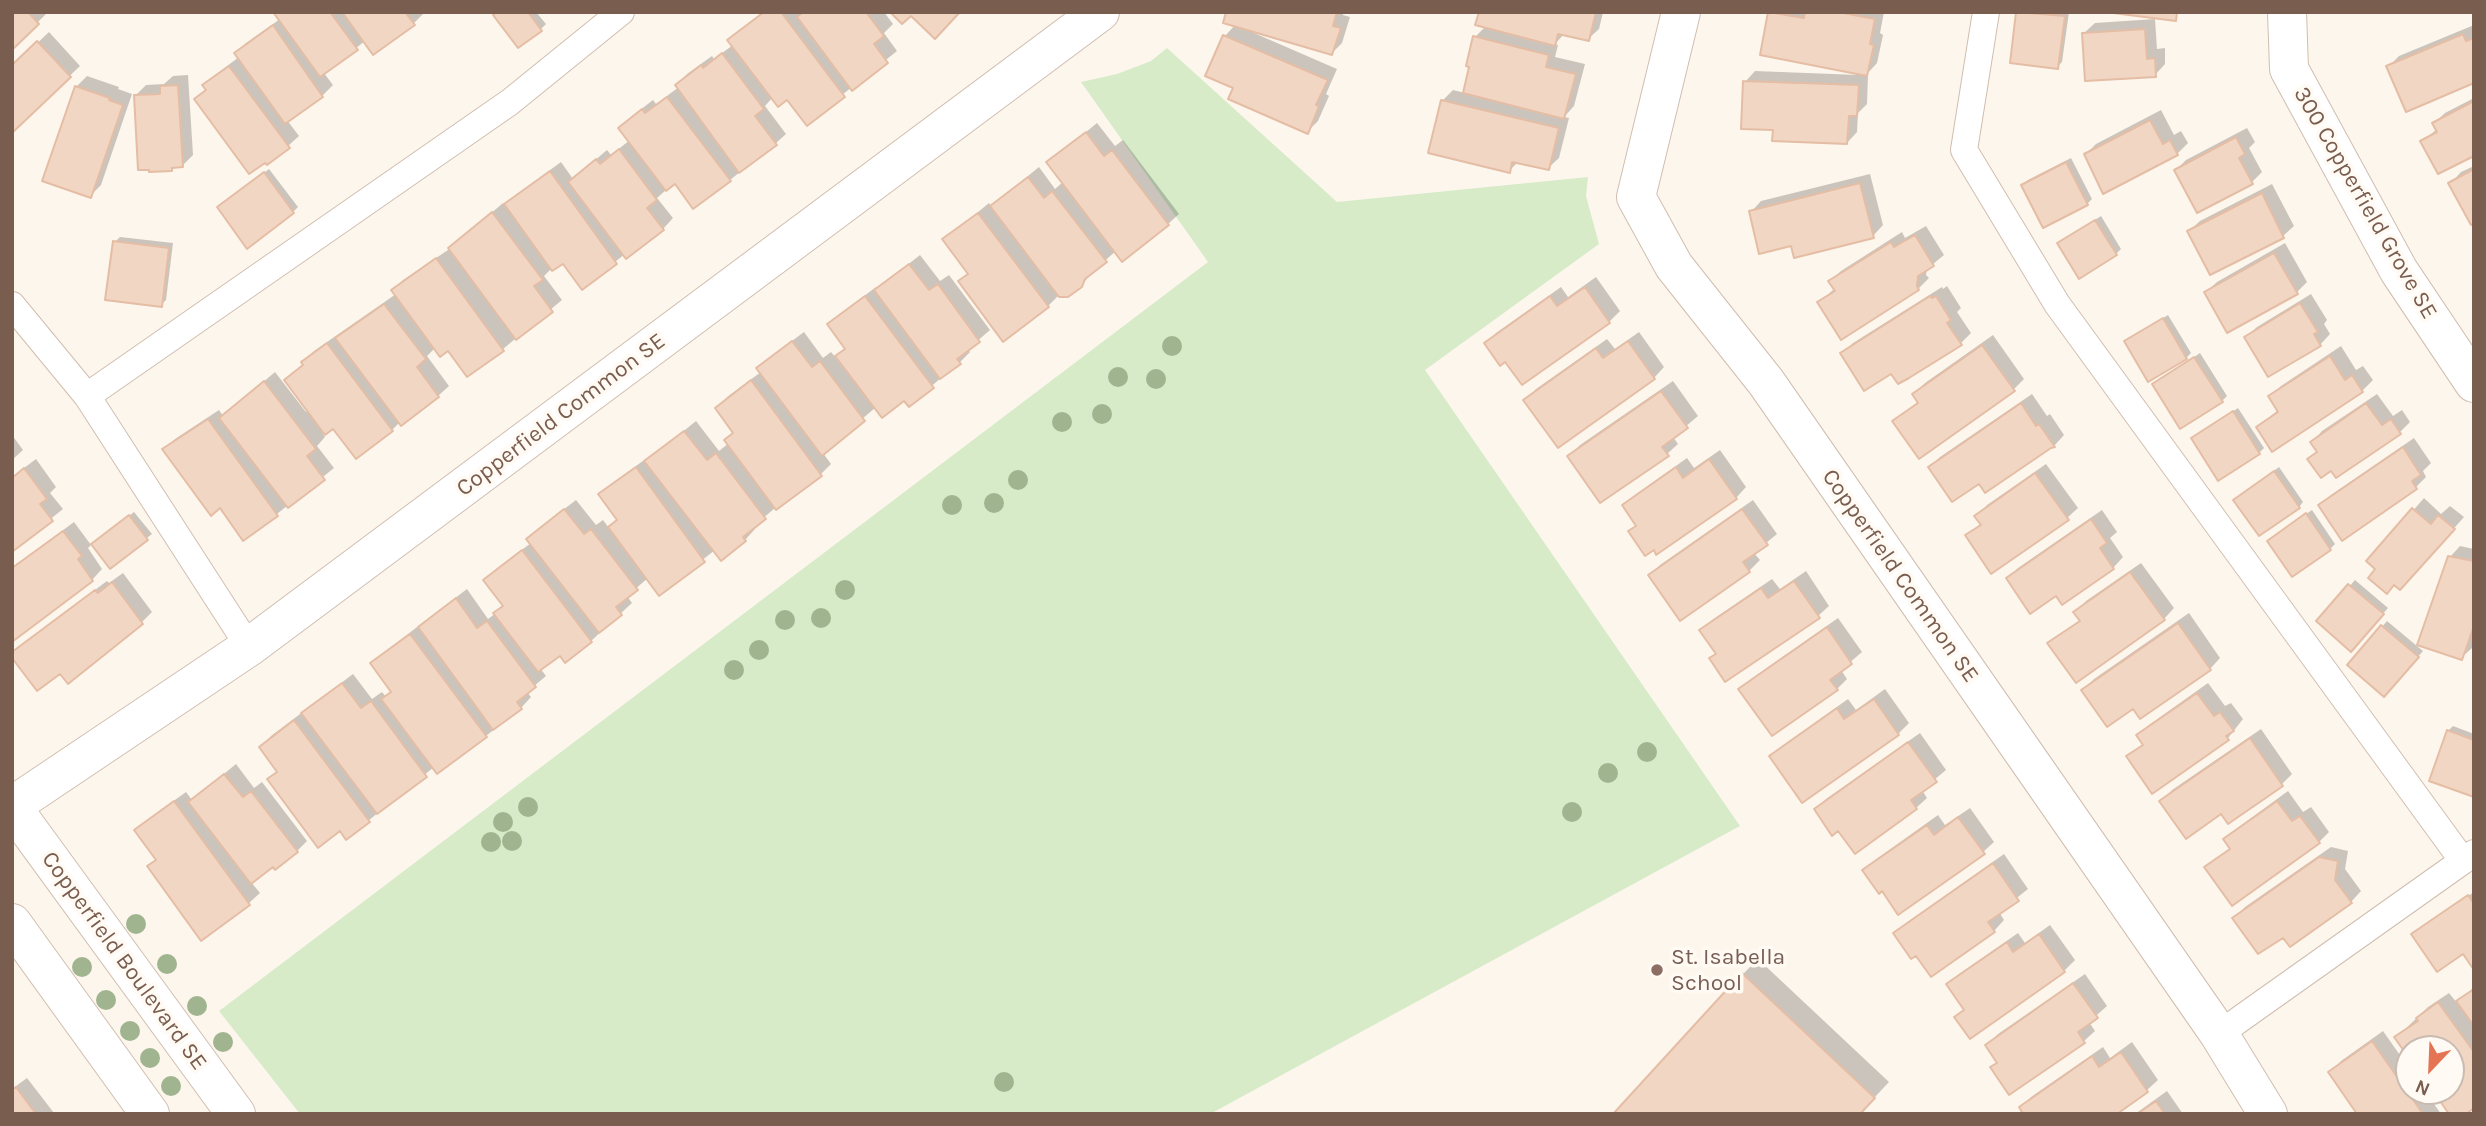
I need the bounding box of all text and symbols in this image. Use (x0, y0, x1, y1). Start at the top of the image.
street label: 300 Copperfield Grove SE (2287, 82, 2443, 324)
street label: Copperfield Common SE (451, 327, 671, 503)
street label: Copperfield Common SE (1816, 464, 1984, 688)
street label: Copperfield Boulevard SE (35, 846, 213, 1076)
place label: St. Isabella School (1671, 943, 1785, 997)
marker: St. Isabella School (1649, 962, 1665, 978)
north arrow (2395, 1035, 2465, 1105)
text: N (2412, 1075, 2433, 1100)

